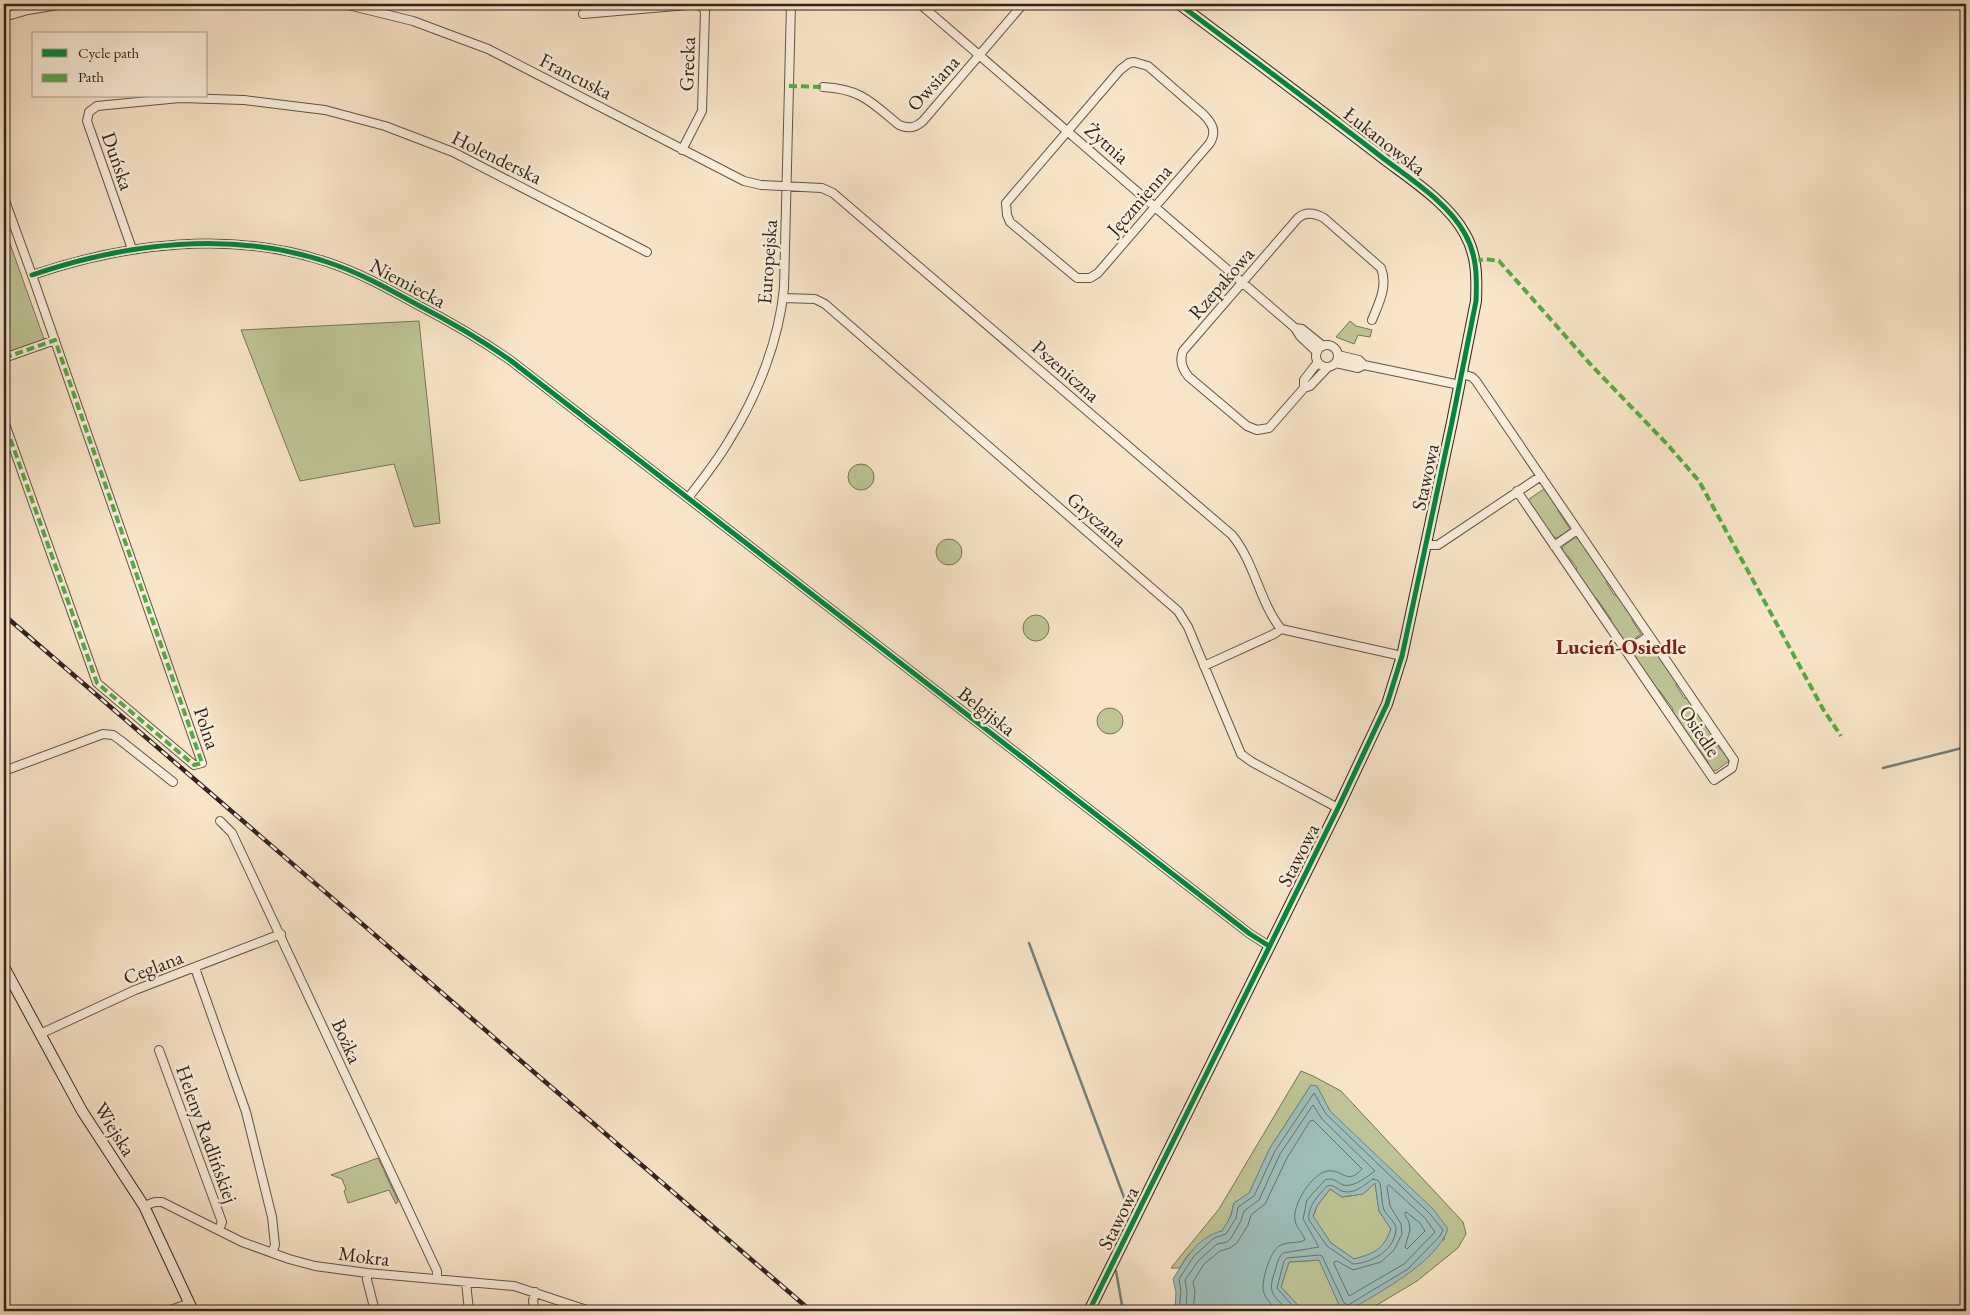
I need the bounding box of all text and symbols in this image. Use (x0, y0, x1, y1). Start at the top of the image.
legend (32, 32, 208, 98)
street label: Grecka (673, 36, 701, 92)
text: Cycle path (78, 43, 140, 62)
street label: Francuska (535, 47, 617, 105)
street label: Owsiana (901, 49, 965, 117)
text: Path (78, 67, 104, 86)
street label: Łukanowska (1339, 101, 1431, 181)
street label: Żytnia (1079, 117, 1135, 169)
street label: Holenderska (448, 124, 546, 190)
street label: Duńska (96, 128, 140, 194)
street label: Jęczmienna (1099, 159, 1177, 243)
street label: Europejska (751, 219, 783, 305)
street label: Rzepakowa (1182, 241, 1260, 325)
street label: Niemiecka (366, 252, 450, 314)
street label: Pszeniczna (1027, 334, 1105, 408)
street label: Stawowa (1405, 441, 1445, 513)
street label: Gryczana (1062, 486, 1132, 552)
district label: Lucień-Osiedle (1556, 633, 1686, 660)
street label: Belgijska (953, 680, 1021, 742)
street label: Osiedle (1673, 700, 1727, 762)
street label: Polna (188, 703, 226, 753)
street label: Stawowa (1271, 819, 1325, 891)
street label: Ceglana (119, 944, 187, 990)
street label: Bożka (326, 1015, 368, 1067)
street label: Heleny Radlińskiej (170, 1062, 244, 1206)
street label: Wiejska (88, 1097, 142, 1161)
street label: Stawowa (1092, 1182, 1144, 1254)
street label: Mokra (337, 1240, 391, 1272)

